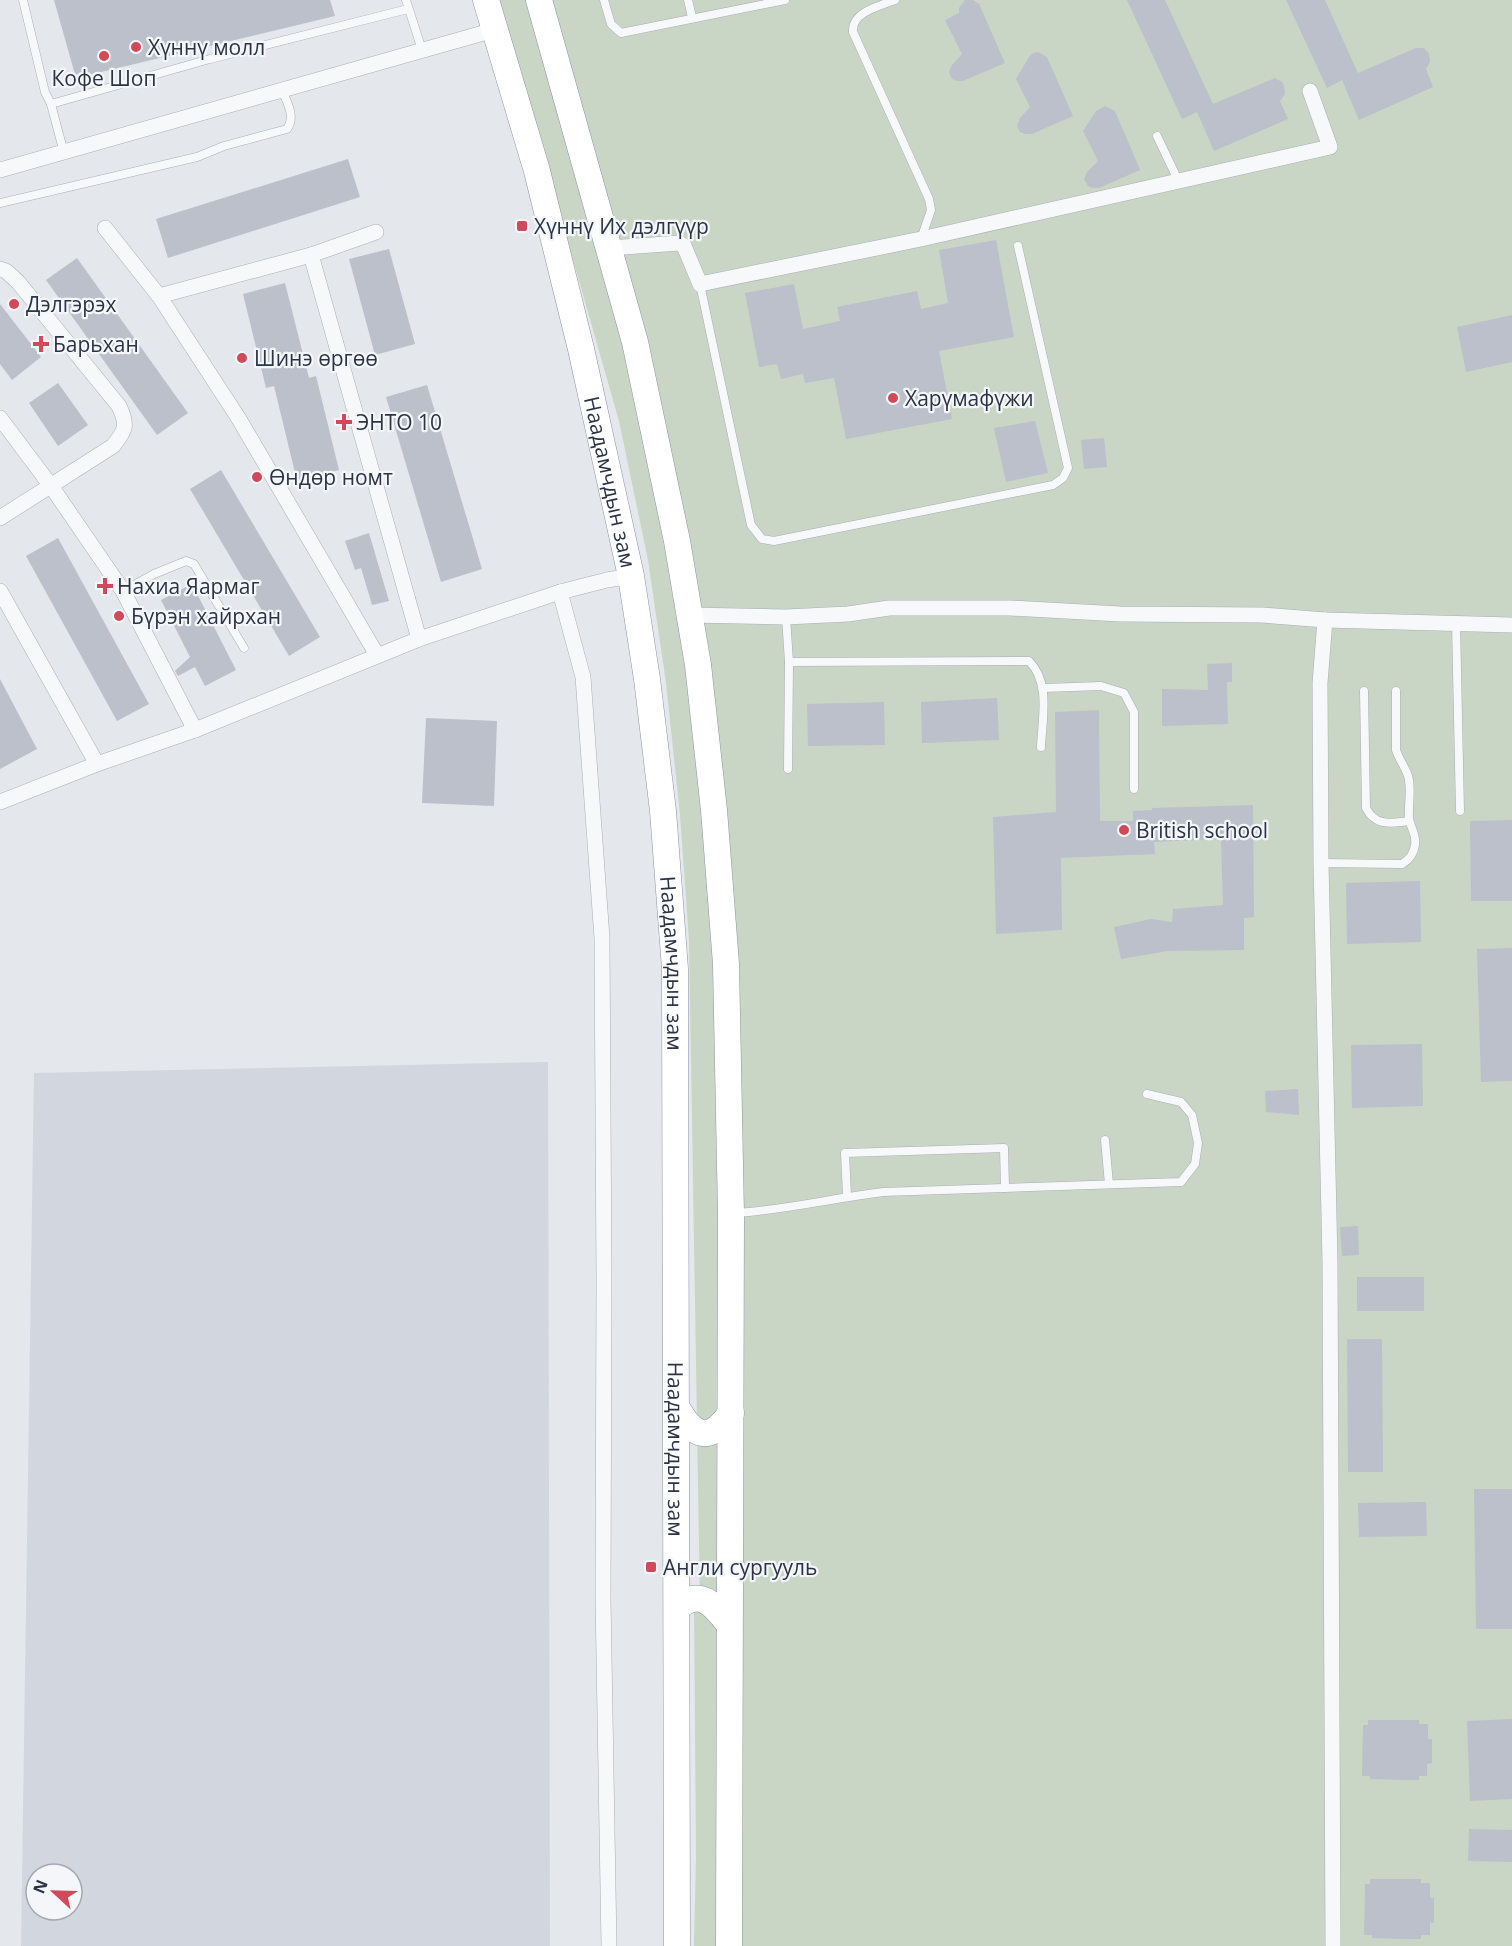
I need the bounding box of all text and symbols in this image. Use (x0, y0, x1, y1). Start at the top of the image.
place label: Хүннү молл (148, 33, 265, 61)
marker: Хүннү молл (129, 40, 143, 54)
marker: Кофе Шоп (97, 49, 111, 63)
place label: Кофе Шоп (51, 64, 157, 92)
place label: Хүннү Их дэлгүүр (534, 212, 709, 240)
marker: Хүннү Их дэлгүүр (515, 219, 529, 233)
place label: Дэлгэрэх (26, 290, 116, 318)
marker: Дэлгэрэх (7, 297, 21, 311)
place label: Барьхан (53, 330, 139, 358)
marker: Барьхан (34, 337, 48, 351)
place label: Шинэ өргөө (254, 344, 378, 372)
marker: Шинэ өргөө (235, 351, 249, 365)
place label: Харүмафүжи (905, 384, 1034, 412)
marker: Харүмафүжи (886, 391, 900, 405)
street label: Наадамчдын зам (578, 394, 643, 570)
place label: ЭНТО 10 (356, 408, 442, 436)
marker: ЭНТО 10 (337, 415, 351, 429)
place label: Өндөр номт (269, 463, 393, 491)
marker: Өндөр номт (250, 470, 264, 484)
place label: Нахиа Яармаг (117, 572, 260, 600)
marker: Нахиа Яармаг (98, 579, 112, 593)
place label: Бүрэн хайрхан (131, 602, 281, 630)
marker: Бүрэн хайрхан (112, 609, 126, 623)
place label: British school (1136, 816, 1268, 844)
marker: British school (1117, 823, 1131, 837)
street label: Наадамчдын зам (654, 875, 689, 1051)
street label: Наадамчдын зам (662, 1362, 690, 1537)
place label: Англи сургууль (663, 1553, 817, 1581)
marker: Англи сургууль (644, 1560, 658, 1574)
north arrow (24, 1862, 84, 1922)
text: N (27, 1876, 53, 1897)

